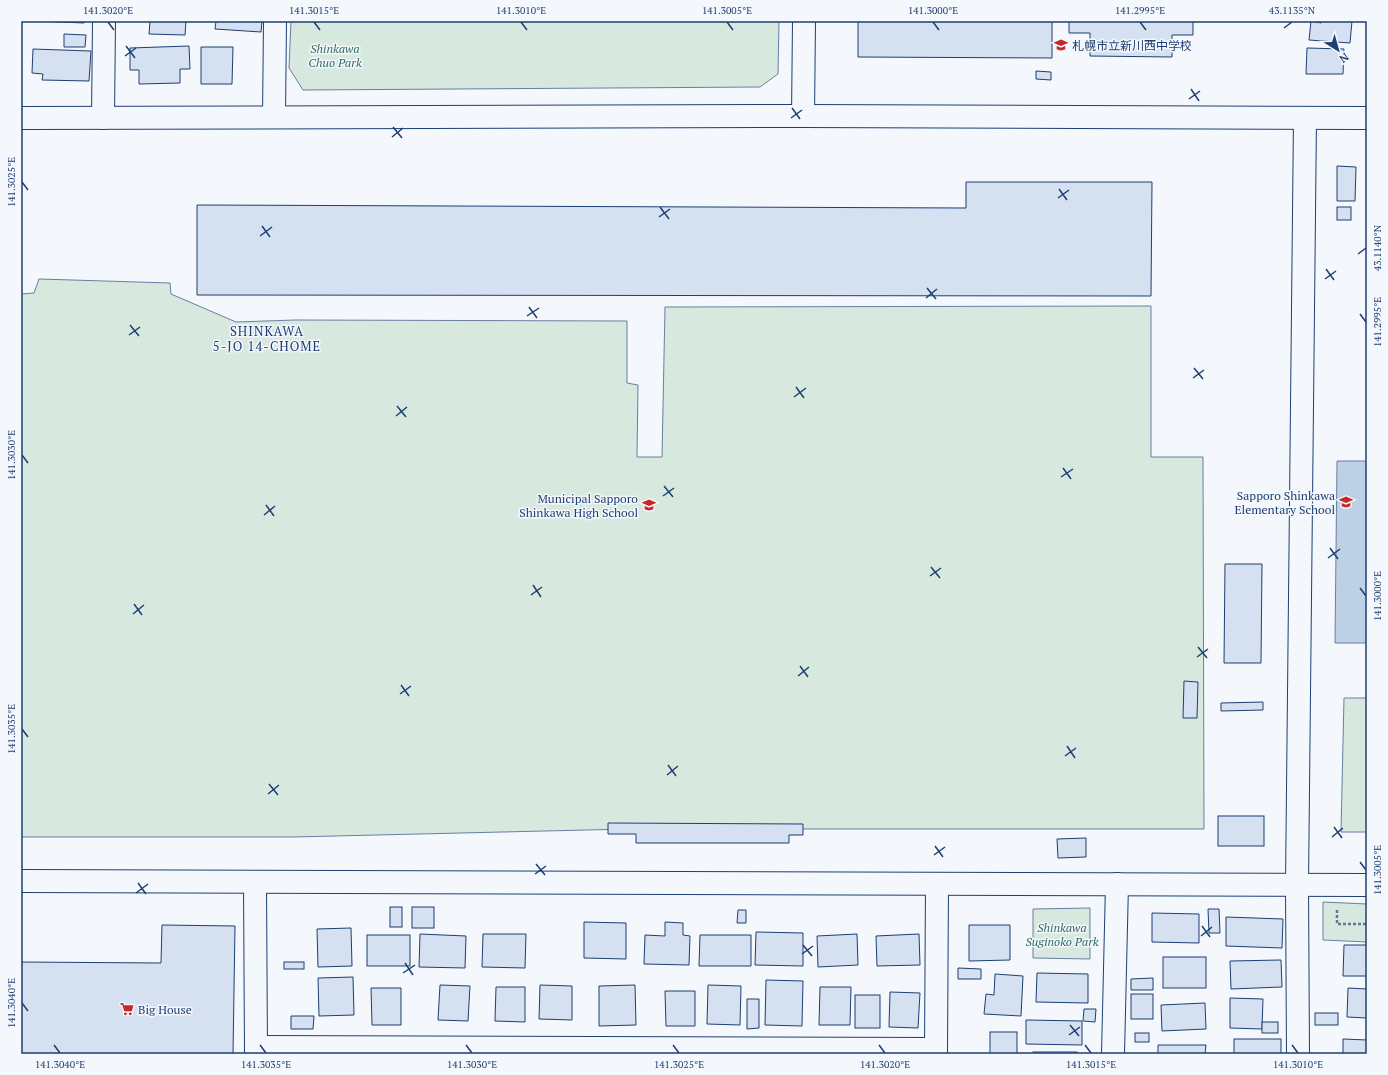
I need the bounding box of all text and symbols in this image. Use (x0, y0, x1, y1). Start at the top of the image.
text: 141.3020°E (83, 4, 133, 17)
text: 141.3015°E (289, 4, 339, 17)
text: 141.3010°E (496, 4, 546, 17)
text: 141.3005°E (702, 4, 752, 17)
text: 141.3000°E (908, 4, 958, 17)
text: 141.2995°E (1115, 4, 1165, 17)
text: 43.1135°N (1269, 4, 1316, 17)
north arrow (1318, 30, 1358, 70)
school or university icon: 札幌市立新川西中学校 (1053, 37, 1069, 53)
place label: 札幌市立新川西中学校 (1072, 38, 1192, 53)
park label: Shinkawa Chuo Park (308, 41, 362, 70)
text: N (1336, 50, 1352, 66)
text: 141.3025°E (5, 157, 18, 207)
text: 43.1140°N (1371, 224, 1384, 271)
text: 141.2995°E (1371, 297, 1384, 347)
district label: SHINKAWA 5-JO 14-CHOME (213, 322, 321, 355)
text: 141.3030°E (5, 430, 18, 480)
place label: Sapporo Shinkawa Elementary School (1235, 488, 1335, 517)
place label: Municipal Sapporo Shinkawa High School (519, 491, 638, 520)
school or university icon: Sapporo Shinkawa Elementary School (1338, 494, 1354, 510)
school or university icon: Municipal Sapporo Shinkawa High School (641, 497, 657, 513)
text: 141.3000°E (1371, 571, 1384, 621)
text: 141.3035°E (5, 704, 18, 754)
text: 141.3005°E (1371, 845, 1384, 895)
park label: Shinkawa Suginoko Park (1025, 920, 1099, 949)
text: 141.3040°E (5, 978, 18, 1028)
supermarket icon: Big House (119, 1001, 135, 1017)
place label: Big House (138, 1002, 192, 1017)
text: 141.3040°E (35, 1058, 85, 1071)
text: 141.3035°E (241, 1058, 291, 1071)
text: 141.3030°E (447, 1058, 497, 1071)
text: 141.3025°E (654, 1058, 704, 1071)
text: 141.3020°E (860, 1058, 910, 1071)
text: 141.3015°E (1066, 1058, 1116, 1071)
text: 141.3010°E (1273, 1058, 1323, 1071)

